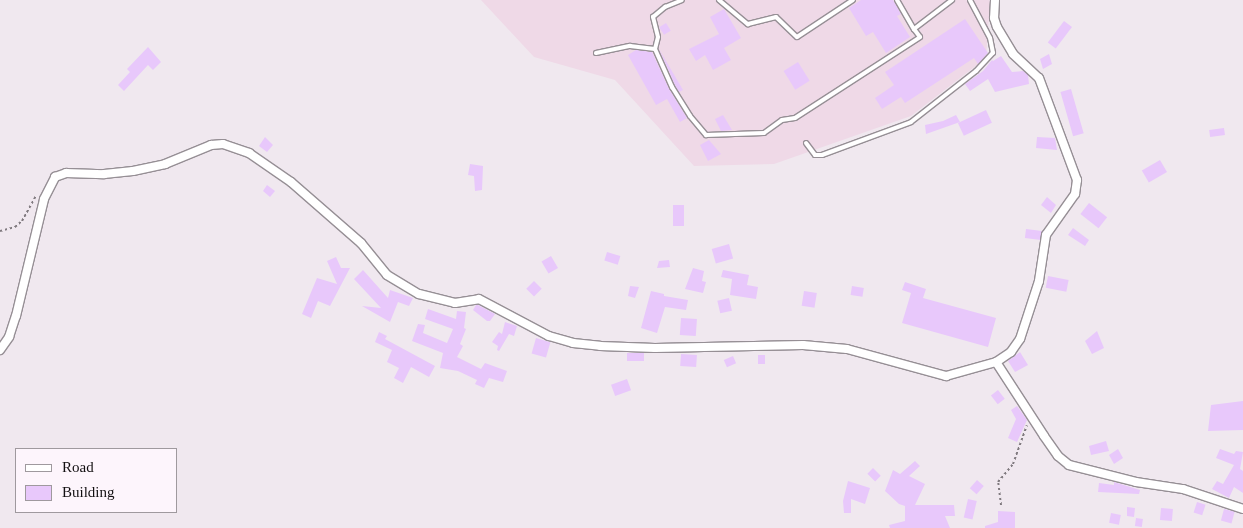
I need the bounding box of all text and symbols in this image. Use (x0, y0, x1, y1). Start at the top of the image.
legend (15, 448, 178, 513)
text: Road (62, 459, 94, 475)
text: Building (62, 484, 115, 500)

